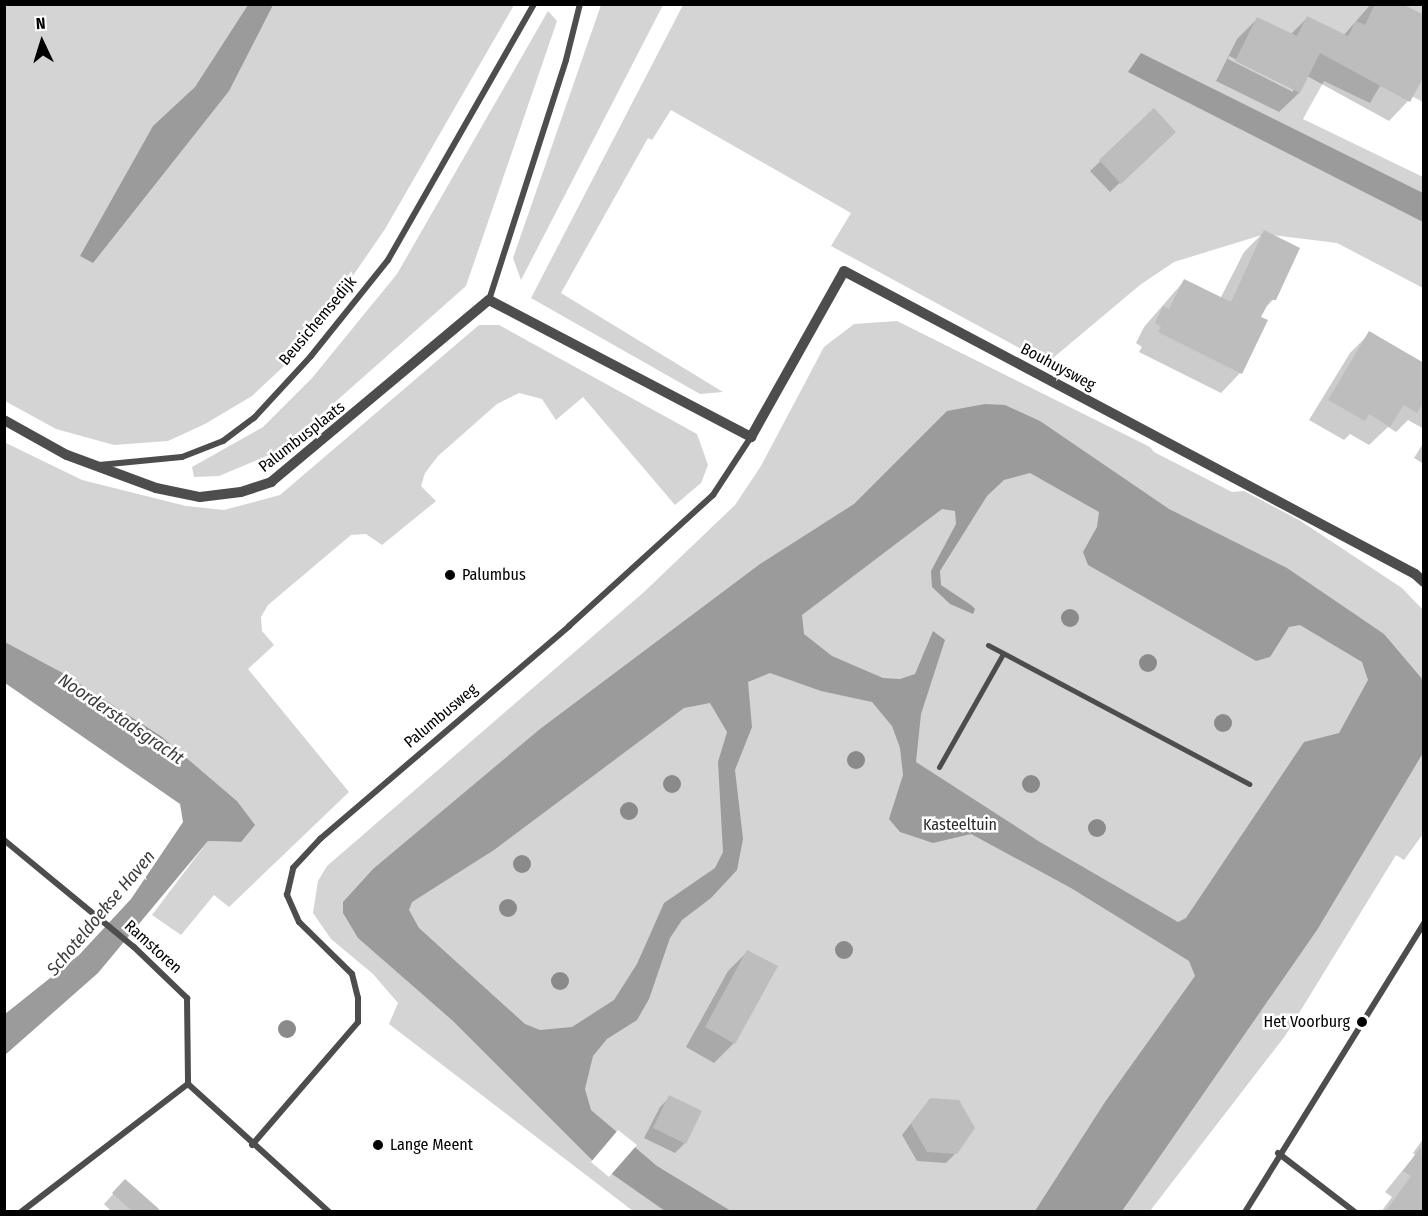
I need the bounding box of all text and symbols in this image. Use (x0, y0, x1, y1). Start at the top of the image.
north arrow (12, 12, 72, 72)
text: N (35, 14, 46, 33)
street label: Beusichemsedijk (275, 273, 361, 369)
street label: Bouhuysweg (1017, 339, 1099, 395)
street label: Palumbusplaats (255, 397, 349, 477)
place label: Palumbus (462, 565, 526, 585)
marker: Palumbus (443, 568, 457, 582)
water label: Noorderstadsgracht (54, 669, 188, 769)
street label: Palumbusweg (401, 680, 481, 752)
park label: Kasteeltuin (923, 815, 997, 835)
water label: Schoteldoekse Haven (42, 846, 160, 980)
street label: Ramstoren (120, 916, 186, 978)
place label: Het Voorburg (1263, 1012, 1350, 1032)
marker: Het Voorburg (1355, 1015, 1369, 1029)
place label: Lange Meent (390, 1135, 473, 1155)
marker: Lange Meent (371, 1138, 385, 1152)

